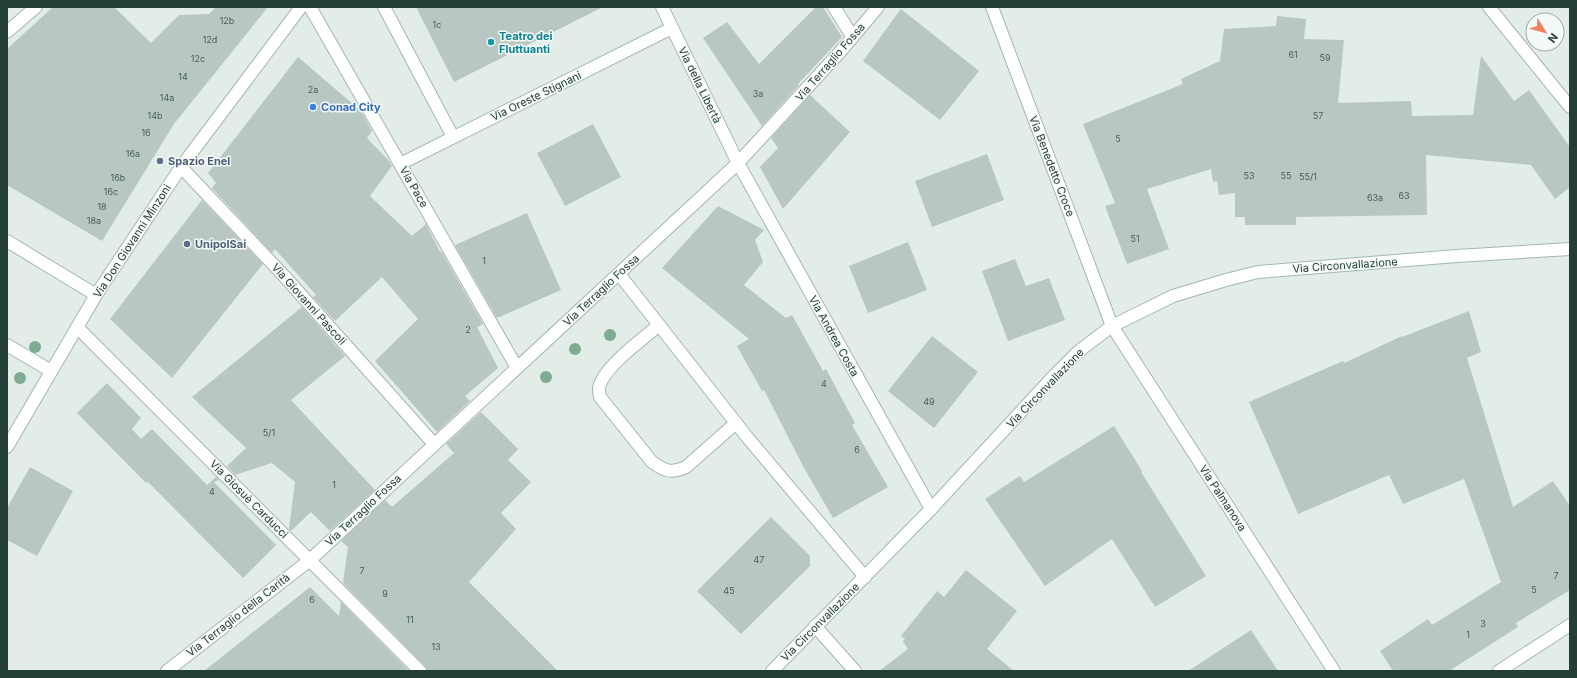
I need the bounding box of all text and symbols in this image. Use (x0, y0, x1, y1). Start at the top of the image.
north arrow (1525, 12, 1565, 52)
house number: 12b (220, 15, 235, 26)
house number: 1c (433, 19, 441, 30)
street label: Via Terraglio Fossa (792, 20, 868, 104)
place label: Teatro dei Fluttuanti (499, 29, 553, 56)
text: N (1545, 30, 1561, 46)
house number: 12d (203, 34, 217, 45)
marker: Teatro dei Fluttuanti (486, 37, 496, 47)
street label: Via della Libertà (675, 44, 725, 126)
house number: 61 (1288, 49, 1298, 60)
house number: 59 (1319, 52, 1331, 63)
house number: 12c (191, 53, 205, 64)
street label: Via Oreste Stignani (488, 68, 584, 124)
house number: 14 (178, 71, 188, 82)
house number: 2a (308, 84, 318, 95)
house number: 3a (753, 88, 763, 99)
house number: 14a (160, 92, 174, 103)
place label: Conad City (321, 100, 381, 114)
marker: Conad City (308, 102, 318, 112)
house number: 14b (148, 110, 163, 121)
house number: 57 (1313, 110, 1323, 121)
street label: Via Benedetto Croce (1026, 114, 1078, 218)
house number: 16 (141, 127, 151, 138)
house number: 5 (1115, 133, 1121, 144)
house number: 16a (126, 148, 140, 159)
place label: Spazio Enel (168, 154, 230, 168)
marker: Spazio Enel (155, 156, 165, 166)
street label: Via Pace (397, 164, 431, 210)
house number: 53 (1243, 170, 1255, 181)
house number: 55 (1281, 170, 1291, 181)
house number: 55/1 (1299, 171, 1317, 182)
house number: 16b (111, 172, 126, 183)
street label: Via Don Giovanni Minzoni (90, 182, 174, 300)
house number: 16c (104, 186, 118, 197)
house number: 63 (1398, 190, 1410, 201)
house number: 63a (1367, 192, 1383, 203)
house number: 18 (97, 201, 107, 212)
house number: 18a (87, 215, 101, 226)
house number: 51 (1130, 233, 1140, 244)
place label: UnipolSai (195, 237, 246, 251)
marker: UnipolSai (182, 239, 192, 249)
street label: Via Terraglio Fossa (560, 251, 642, 329)
street label: Via Circonvallazione (1292, 254, 1398, 276)
house number: 1 (482, 255, 486, 266)
street label: Via Giovanni Pascoli (269, 260, 349, 348)
street label: Via Andrea Costa (806, 293, 862, 379)
house number: 2 (465, 324, 471, 335)
street label: Via Circonvallazione (1003, 345, 1087, 431)
house number: 4 (821, 378, 827, 389)
house number: 49 (923, 396, 935, 407)
house number: 5/1 (263, 427, 275, 438)
house number: 6 (854, 444, 860, 455)
street label: Via Giosuè Carducci (207, 457, 291, 541)
street label: Via Palmanova (1196, 462, 1250, 534)
street label: Via Terraglio Fossa (322, 471, 404, 549)
house number: 1 (332, 479, 336, 490)
house number: 4 (209, 486, 215, 497)
house number: 47 (754, 554, 764, 565)
house number: 7 (359, 565, 365, 576)
street label: Via Terraglio della Carità (184, 570, 292, 660)
house number: 7 (1553, 570, 1559, 581)
street label: Via Circonvallazione (778, 580, 862, 664)
house number: 5 (1531, 584, 1537, 595)
house number: 45 (723, 585, 735, 596)
house number: 9 (382, 588, 388, 599)
house number: 6 (309, 594, 315, 605)
house number: 11 (406, 614, 414, 625)
house number: 3 (1480, 618, 1486, 629)
house number: 1 (1466, 629, 1470, 640)
house number: 13 (431, 641, 441, 652)

